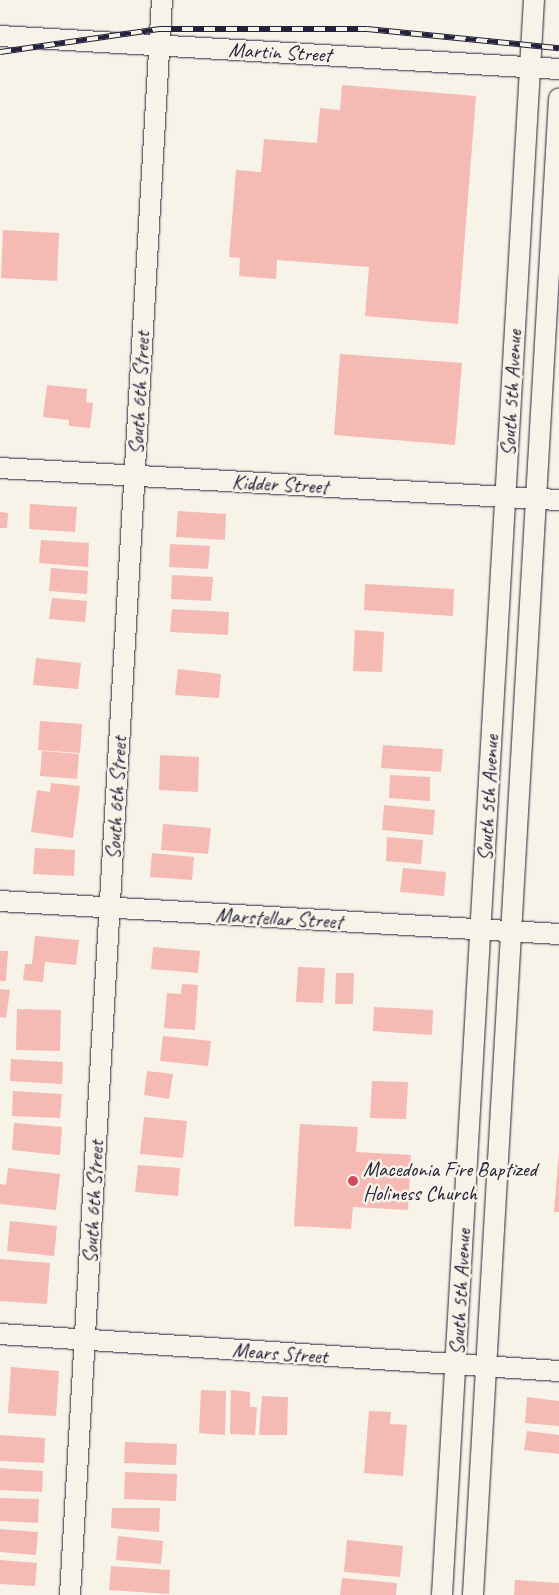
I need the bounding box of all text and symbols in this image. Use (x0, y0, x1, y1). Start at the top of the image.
street label: Martin Street (228, 37, 332, 67)
street label: South 5th Avenue (495, 329, 527, 457)
street label: South 6th Street (123, 331, 155, 455)
street label: Kidder Street (231, 469, 329, 499)
street label: South 5th Avenue (472, 734, 504, 862)
street label: South 6th Street (100, 736, 132, 860)
street label: Marstellar Street (215, 902, 343, 934)
street label: South 6th Street (77, 1140, 109, 1264)
place label: Macedonia Fire Baptized Holiness Church (363, 1156, 538, 1206)
marker: Macedonia Fire Baptized Holiness Church (347, 1175, 359, 1187)
street label: South 5th Avenue (444, 1228, 476, 1356)
street label: Mears Street (231, 1337, 329, 1369)

